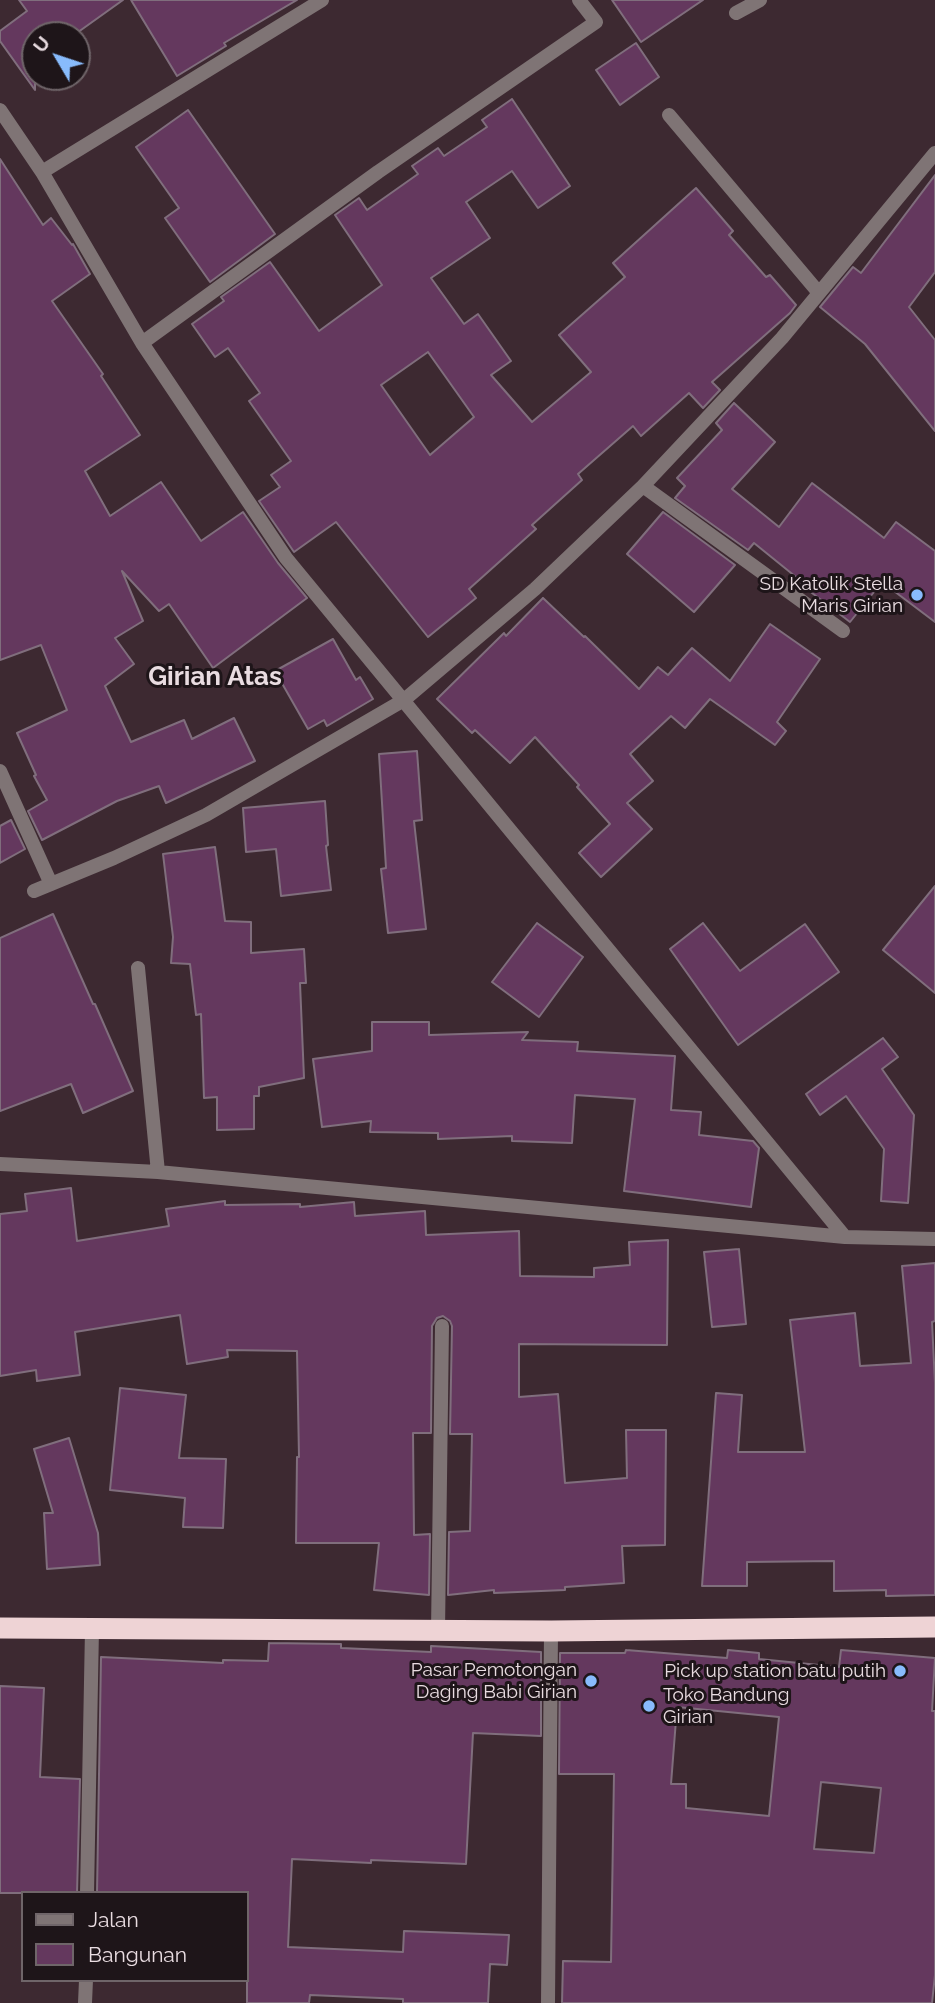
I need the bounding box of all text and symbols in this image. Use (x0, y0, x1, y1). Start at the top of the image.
north arrow (21, 21, 91, 91)
text: U (28, 32, 54, 57)
place label: SD Katolik Stella Maris Girian (759, 573, 903, 617)
marker: SD Katolik Stella Maris Girian (909, 587, 925, 603)
district label: Girian Atas (148, 661, 282, 693)
place label: Pasar Pemotongan Daging Babi Girian (411, 1659, 577, 1703)
place label: Pick up station batu putih (664, 1660, 886, 1682)
marker: Pick up station batu putih (892, 1663, 908, 1679)
marker: Pasar Pemotongan Daging Babi Girian (583, 1673, 599, 1689)
place label: Toko Bandung Girian (663, 1684, 789, 1728)
marker: Toko Bandung Girian (641, 1698, 657, 1714)
legend (21, 1891, 248, 1982)
text: Jalan (88, 1907, 139, 1932)
text: Bangunan (88, 1942, 187, 1967)

